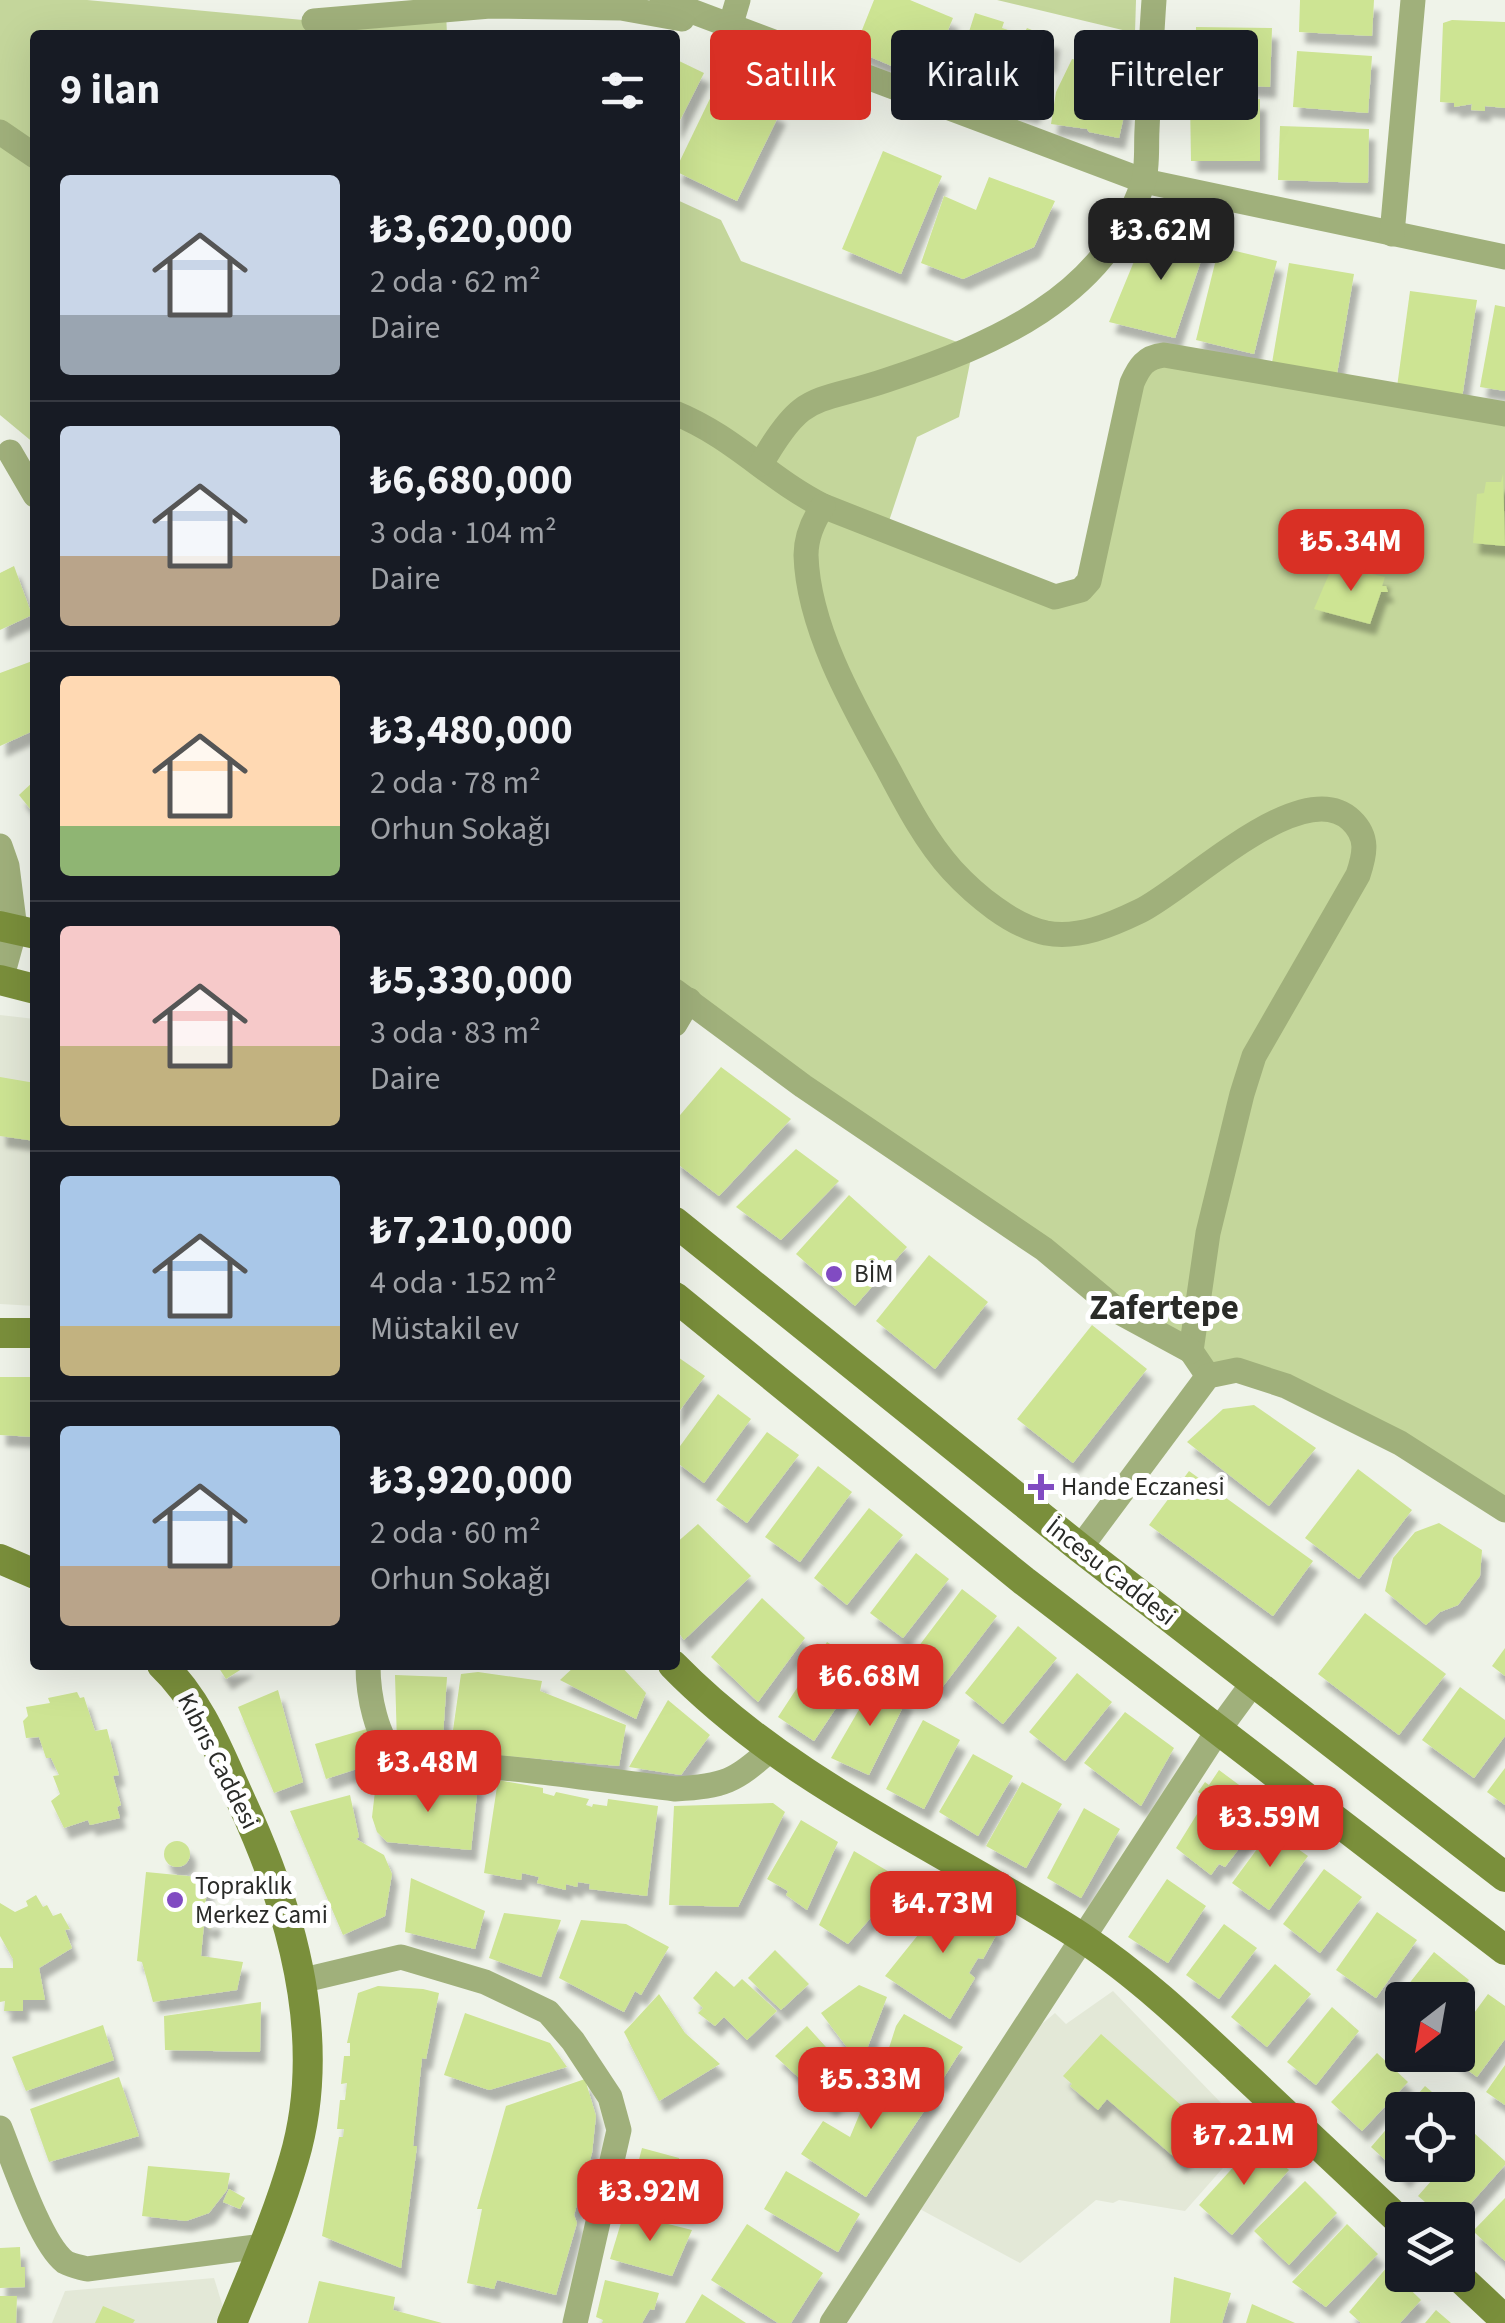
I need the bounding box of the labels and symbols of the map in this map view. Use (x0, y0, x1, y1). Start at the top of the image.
pin: ₺3.62M (1080, 198, 1242, 283)
pin: ₺5.34M (1270, 509, 1432, 594)
place label: BİM (854, 1256, 893, 1292)
marker: BİM (823, 1263, 845, 1285)
district label: Zafertepe (1089, 1283, 1239, 1333)
place label: Hande Eczanesi (1061, 1469, 1225, 1505)
marker: Hande Eczanesi (1030, 1476, 1052, 1498)
street label: İncesu Caddesi (1038, 1510, 1184, 1634)
pin: ₺6.68M (789, 1644, 951, 1729)
street label: Kıbrıs Caddesi (168, 1687, 268, 1835)
pin: ₺3.48M (347, 1730, 509, 1815)
pin: ₺3.59M (1189, 1785, 1351, 1870)
place label: Topraklık Merkez Cami (195, 1868, 328, 1933)
pin: ₺4.73M (862, 1871, 1024, 1956)
marker: Topraklık Merkez Cami (164, 1889, 186, 1911)
north arrow (1385, 1982, 1475, 2072)
pin: ₺5.33M (790, 2047, 952, 2132)
pin: ₺7.21M (1163, 2103, 1325, 2188)
pin: ₺3.92M (569, 2159, 731, 2244)

